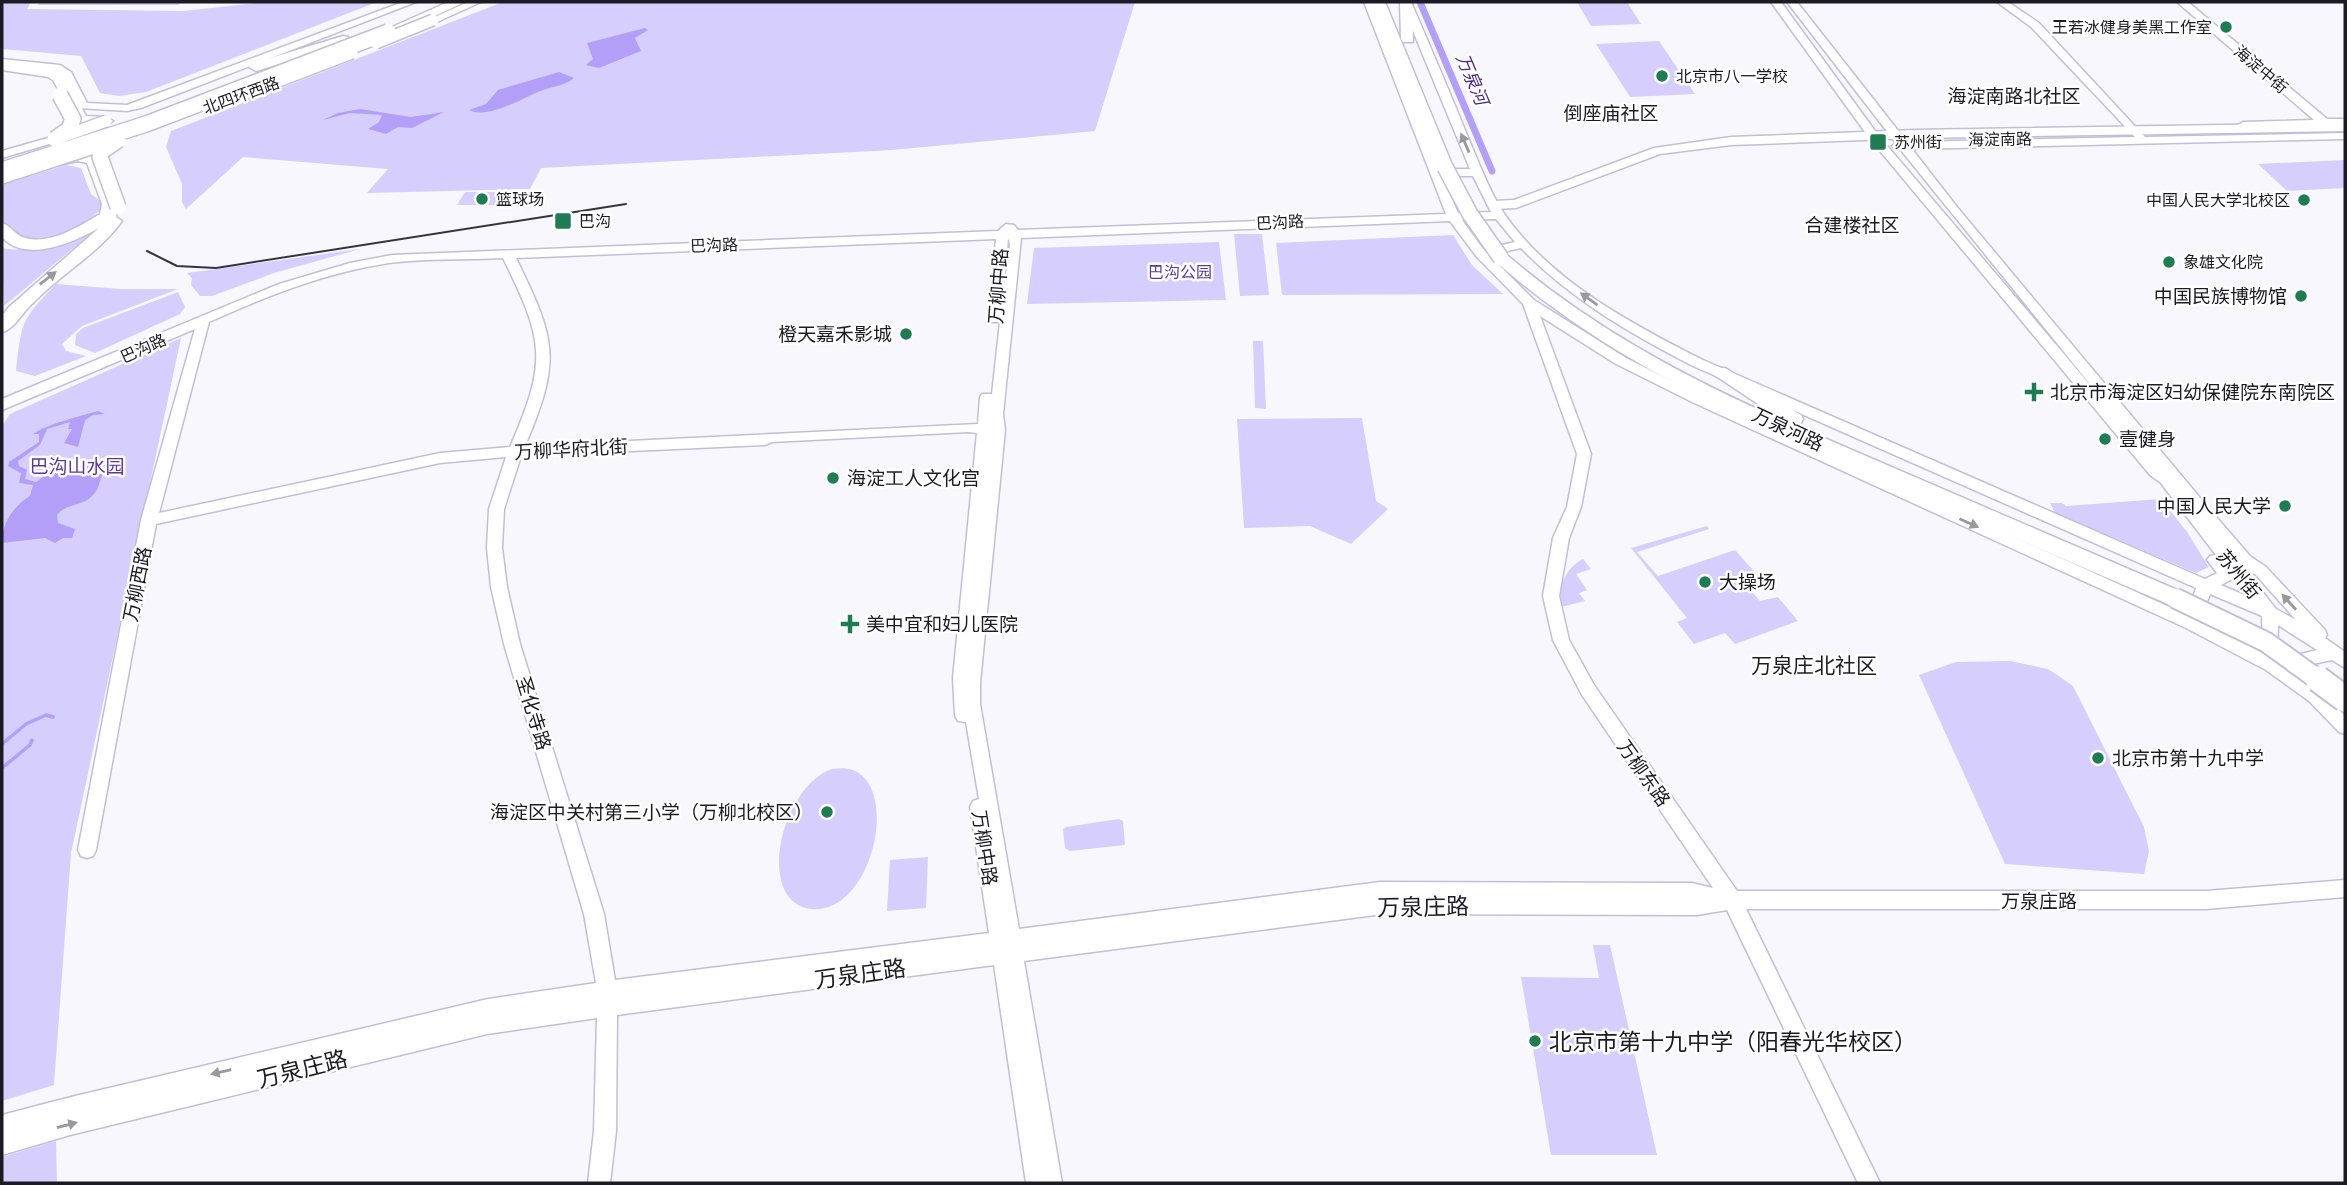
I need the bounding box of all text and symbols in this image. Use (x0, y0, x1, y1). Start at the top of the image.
place label: 王若冰健身美黑工作室 (2052, 16, 2212, 38)
marker: 王若冰健身美黑工作室 (2218, 19, 2234, 35)
street label: 海淀中街 (2229, 40, 2293, 98)
water label: 万泉河 (1451, 49, 1496, 111)
place label: 北京市八一学校 (1676, 65, 1788, 87)
marker: 北京市八一学校 (1654, 68, 1670, 84)
street label: 北四环西路 (200, 71, 282, 119)
district label: 海淀南路北社区 (1947, 83, 2081, 109)
district label: 倒座庙社区 (1563, 100, 1659, 126)
street label: 海淀南路 (1968, 127, 2032, 151)
place label: 苏州街 (1894, 131, 1942, 153)
marker: 苏州街 (1868, 132, 1888, 152)
one-way arrow (1460, 133, 1471, 154)
place label: 篮球场 (496, 188, 544, 210)
place label: 中国人民大学北校区 (2146, 189, 2290, 211)
marker: 篮球场 (474, 191, 490, 207)
marker: 中国人民大学北校区 (2296, 192, 2312, 208)
place label: 巴沟 (579, 210, 611, 232)
street label: 巴沟路 (1255, 210, 1305, 234)
marker: 巴沟 (553, 211, 573, 231)
district label: 合建楼社区 (1804, 212, 1900, 238)
street label: 巴沟路 (690, 233, 738, 257)
street label: 万柳中路 (982, 247, 1014, 325)
place label: 象雄文化院 (2183, 251, 2263, 273)
marker: 象雄文化院 (2161, 254, 2177, 270)
park label: 巴沟公园 (1148, 261, 1212, 283)
one-way arrow (39, 271, 57, 286)
place label: 中国民族博物馆 (2154, 283, 2287, 309)
marker: 中国民族博物馆 (2293, 288, 2309, 304)
one-way arrow (1580, 292, 1598, 306)
place label: 橙天嘉禾影城 (778, 321, 892, 347)
marker: 橙天嘉禾影城 (898, 326, 914, 342)
street label: 巴沟路 (117, 328, 169, 368)
place label: 北京市海淀区妇幼保健院东南院区 (2050, 379, 2335, 405)
marker: 北京市海淀区妇幼保健院东南院区 (2024, 382, 2044, 402)
street label: 万泉河路 (1748, 401, 1828, 457)
place label: 壹健身 (2119, 426, 2176, 452)
marker: 壹健身 (2097, 431, 2113, 447)
street label: 万柳华府北街 (513, 433, 629, 465)
park label: 巴沟山水园 (29, 453, 125, 479)
place label: 海淀工人文化宫 (847, 465, 980, 491)
marker: 海淀工人文化宫 (825, 470, 841, 486)
place label: 中国人民大学 (2157, 493, 2271, 519)
marker: 中国人民大学 (2277, 498, 2293, 514)
one-way arrow (1958, 517, 1979, 528)
street label: 万柳西路 (117, 544, 157, 624)
street label: 苏州街 (2211, 544, 2267, 604)
place label: 大操场 (1719, 569, 1776, 595)
marker: 大操场 (1697, 574, 1713, 590)
one-way arrow (2281, 593, 2297, 611)
place label: 美中宜和妇儿医院 (866, 611, 1018, 637)
marker: 美中宜和妇儿医院 (840, 614, 860, 634)
district label: 万泉庄北社区 (1751, 651, 1877, 679)
street label: 圣化寺路 (510, 673, 558, 753)
street label: 万柳东路 (1612, 734, 1676, 812)
place label: 北京市第十九中学 (2112, 745, 2264, 771)
marker: 北京市第十九中学 (2090, 750, 2106, 766)
place label: 海淀区中关村第三小学（万柳北校区） (490, 799, 813, 825)
marker: 海淀区中关村第三小学（万柳北校区） (819, 804, 835, 820)
street label: 万柳中路 (966, 808, 1004, 888)
street label: 万泉庄路 (2001, 888, 2077, 914)
street label: 万泉庄路 (1377, 889, 1469, 923)
street label: 万泉庄路 (812, 951, 908, 995)
place label: 北京市第十九中学（阳春光华校区） (1549, 1025, 1917, 1057)
marker: 北京市第十九中学（阳春光华校区） (1527, 1033, 1543, 1049)
street label: 万泉庄路 (253, 1041, 351, 1095)
one-way arrow (210, 1067, 232, 1078)
one-way arrow (57, 1119, 79, 1130)

